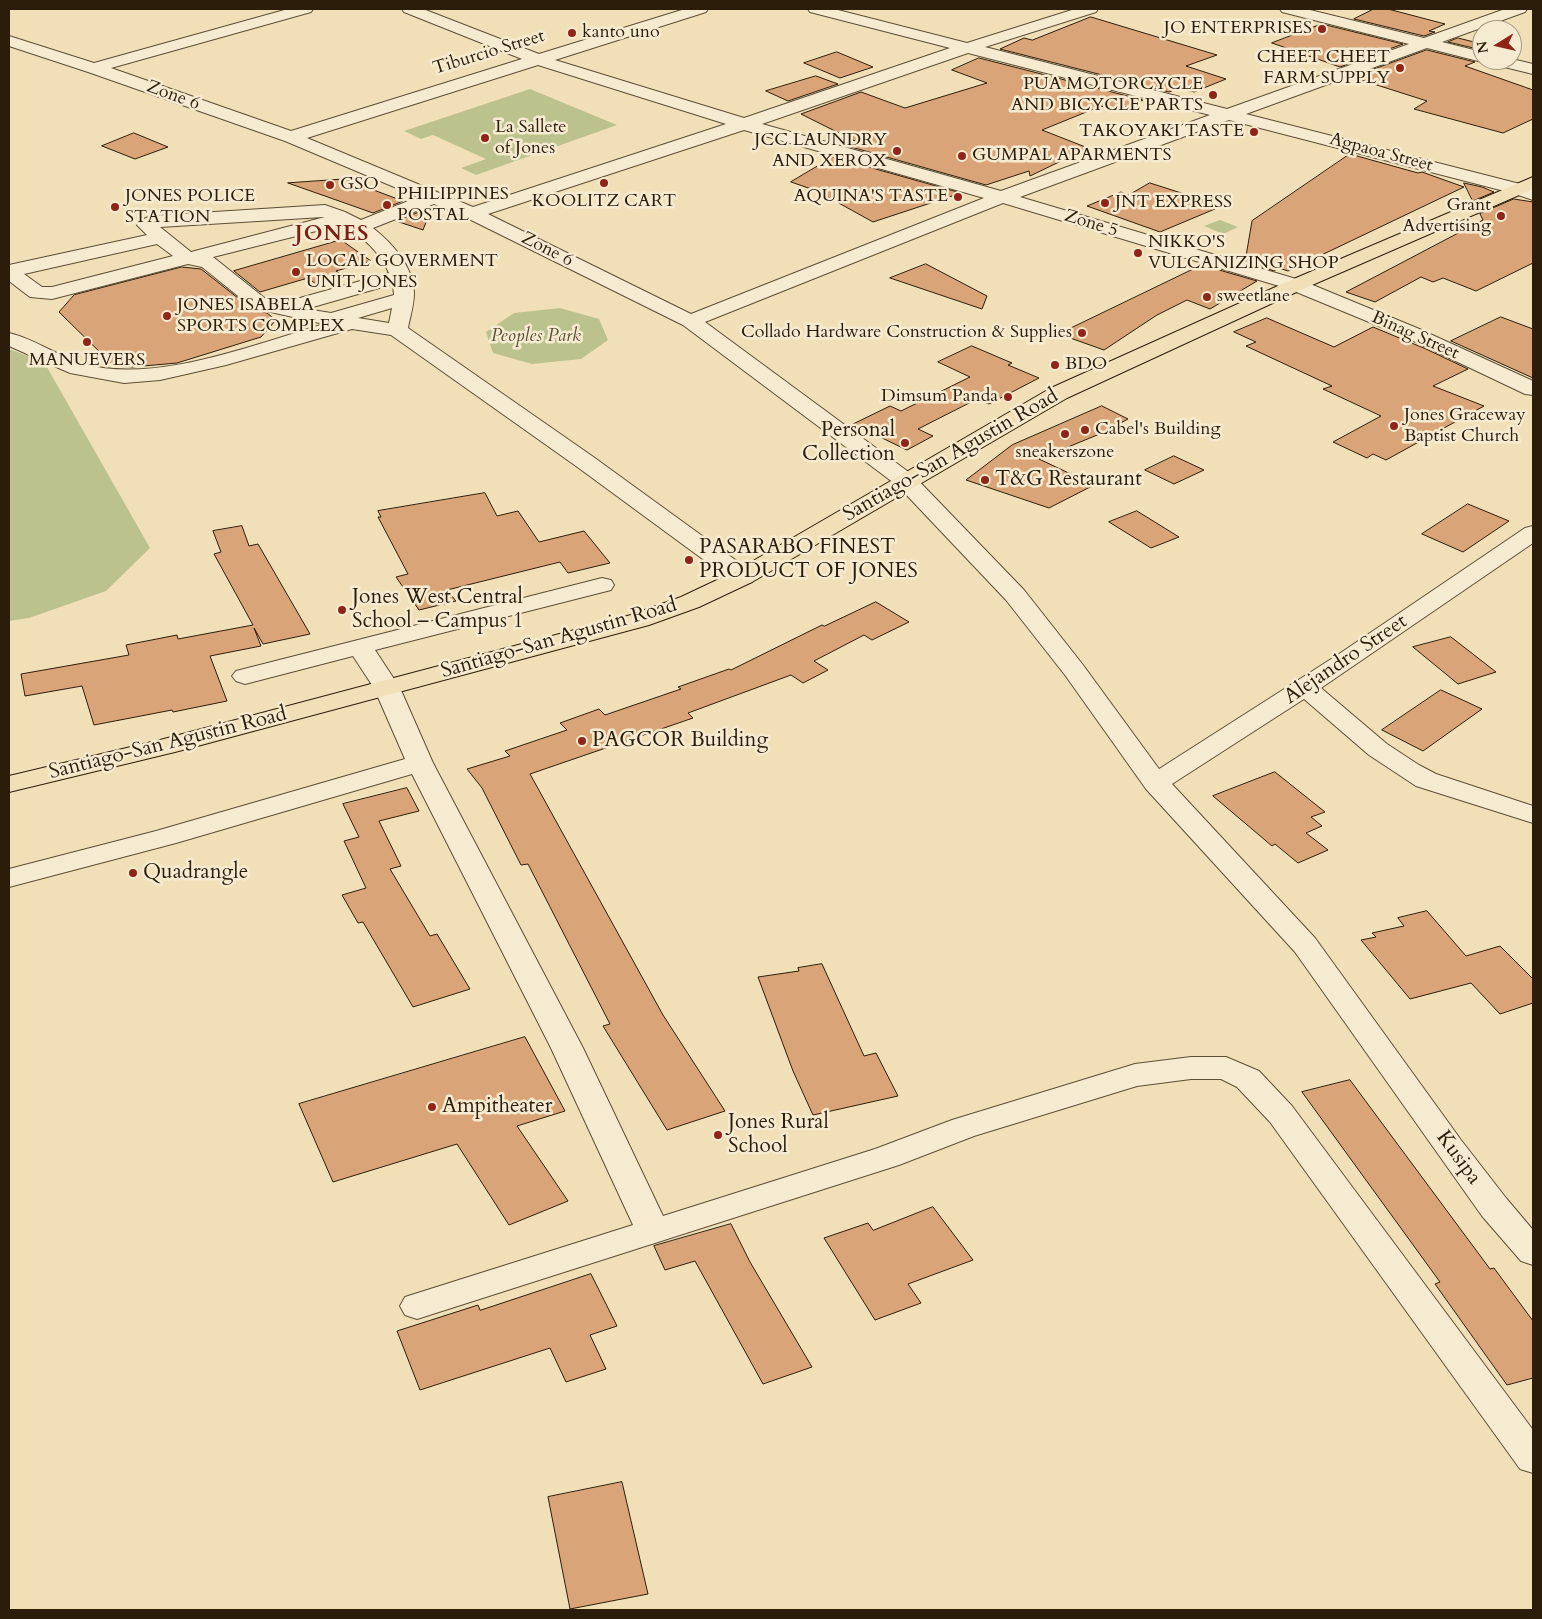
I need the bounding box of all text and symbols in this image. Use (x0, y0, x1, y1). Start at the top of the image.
place label: JO ENTERPRISES (1164, 18, 1312, 40)
north arrow (1472, 20, 1522, 70)
place label: kanto uno (582, 22, 660, 44)
marker: JO ENTERPRISES (1316, 23, 1328, 35)
street label: Tiburcio Street (431, 26, 547, 80)
marker: kanto uno (566, 27, 578, 39)
text: N (1472, 40, 1493, 55)
place label: CHEET CHEET FARM SUPPLY (1257, 47, 1390, 90)
marker: CHEET CHEET FARM SUPPLY (1394, 62, 1406, 74)
place label: PUA MOTORCYCLE AND BICYCLE PARTS (1011, 74, 1203, 116)
street label: Zone 6 (143, 76, 203, 116)
marker: PUA MOTORCYCLE AND BICYCLE PARTS (1207, 89, 1219, 101)
place label: La Sallete of Jones (495, 117, 566, 160)
place label: TAKOYAKI TASTE (1079, 121, 1244, 143)
marker: TAKOYAKI TASTE (1248, 126, 1260, 138)
street label: Agpaoa Street (1327, 129, 1435, 177)
place label: JCC LAUNDRY AND XEROX (754, 130, 887, 172)
marker: La Sallete of Jones (479, 132, 491, 144)
marker: JCC LAUNDRY AND XEROX (891, 145, 903, 157)
place label: GUMPAL APARMENTS (972, 145, 1171, 167)
marker: GUMPAL APARMENTS (956, 150, 968, 162)
place label: GSO (340, 174, 379, 196)
marker: KOOLITZ CART (598, 177, 610, 189)
marker: GSO (324, 179, 336, 191)
place label: PHILIPPINES POSTAL (397, 184, 509, 226)
place label: JONES POLICE STATION (125, 186, 255, 228)
place label: AQUINA'S TASTE (793, 186, 948, 208)
place label: KOOLITZ CART (532, 191, 676, 213)
marker: AQUINA'S TASTE (952, 191, 964, 203)
place label: JNT EXPRESS (1115, 192, 1232, 214)
place label: Grant Advertising (1403, 195, 1491, 238)
marker: JNT EXPRESS (1099, 197, 1111, 209)
marker: PHILIPPINES POSTAL (381, 199, 393, 211)
marker: JONES POLICE STATION (109, 201, 121, 213)
street label: Zone 5 (1062, 206, 1120, 242)
marker: Grant Advertising (1495, 210, 1507, 222)
district label: JONES (294, 222, 370, 248)
street label: Zone 6 (518, 228, 576, 272)
place label: NIKKO'S VULCANIZING SHOP (1148, 232, 1339, 274)
marker: NIKKO'S VULCANIZING SHOP (1132, 247, 1144, 259)
place label: LOCAL GOVERMENT UNIT JONES (306, 251, 498, 294)
marker: LOCAL GOVERMENT UNIT JONES (290, 266, 302, 278)
place label: sweetlane (1217, 286, 1290, 308)
marker: sweetlane (1201, 291, 1213, 303)
place label: JONES ISABELA SPORTS COMPLEX (177, 295, 345, 338)
street label: Binag Street (1368, 307, 1462, 365)
marker: JONES ISABELA SPORTS COMPLEX (161, 310, 173, 322)
place label: Collado Hardware Construction & Supplies (741, 322, 1072, 344)
park label: Peoples Park (491, 326, 581, 348)
marker: Collado Hardware Construction & Supplies (1076, 327, 1088, 339)
marker: MANUEVERS (81, 336, 93, 348)
place label: MANUEVERS (29, 350, 145, 372)
place label: BDO (1065, 354, 1107, 376)
marker: BDO (1049, 359, 1061, 371)
street label: Santiago-San Agustin Road (839, 384, 1063, 528)
place label: Dimsum Panda (881, 386, 998, 408)
marker: Dimsum Panda (1002, 391, 1014, 403)
place label: Jones Graceway Baptist Church (1404, 405, 1526, 448)
place label: Personal Collection (802, 418, 895, 468)
place label: Cabel's Building (1095, 419, 1221, 441)
marker: Jones Graceway Baptist Church (1388, 420, 1400, 432)
marker: Cabel's Building (1079, 424, 1091, 436)
marker: sneakerszone (1059, 428, 1071, 440)
marker: Personal Collection (899, 437, 911, 449)
place label: sneakerszone (1016, 442, 1114, 464)
place label: T&G Restaurant (995, 467, 1142, 493)
marker: T&G Restaurant (979, 474, 991, 486)
place label: PASARABO FINEST PRODUCT OF JONES (699, 535, 918, 585)
marker: PASARABO FINEST PRODUCT OF JONES (683, 554, 695, 566)
place label: Jones West Central School – Campus 1 (352, 585, 524, 635)
street label: Santiago-San Agustin Road (438, 593, 680, 685)
marker: Jones West Central School – Campus 1 (336, 604, 348, 616)
street label: Alejandro Street (1280, 610, 1412, 710)
street label: Santiago-San Agustin Road (46, 702, 290, 786)
place label: PAGCOR Building (592, 728, 768, 754)
marker: PAGCOR Building (576, 735, 588, 747)
place label: Quadrangle (143, 860, 248, 886)
marker: Quadrangle (127, 867, 139, 879)
place label: Ampitheater (442, 1094, 552, 1120)
marker: Ampitheater (426, 1101, 438, 1113)
place label: Jones Rural School (728, 1110, 829, 1160)
street label: Kusipa (1430, 1126, 1486, 1190)
marker: Jones Rural School (712, 1129, 724, 1141)

